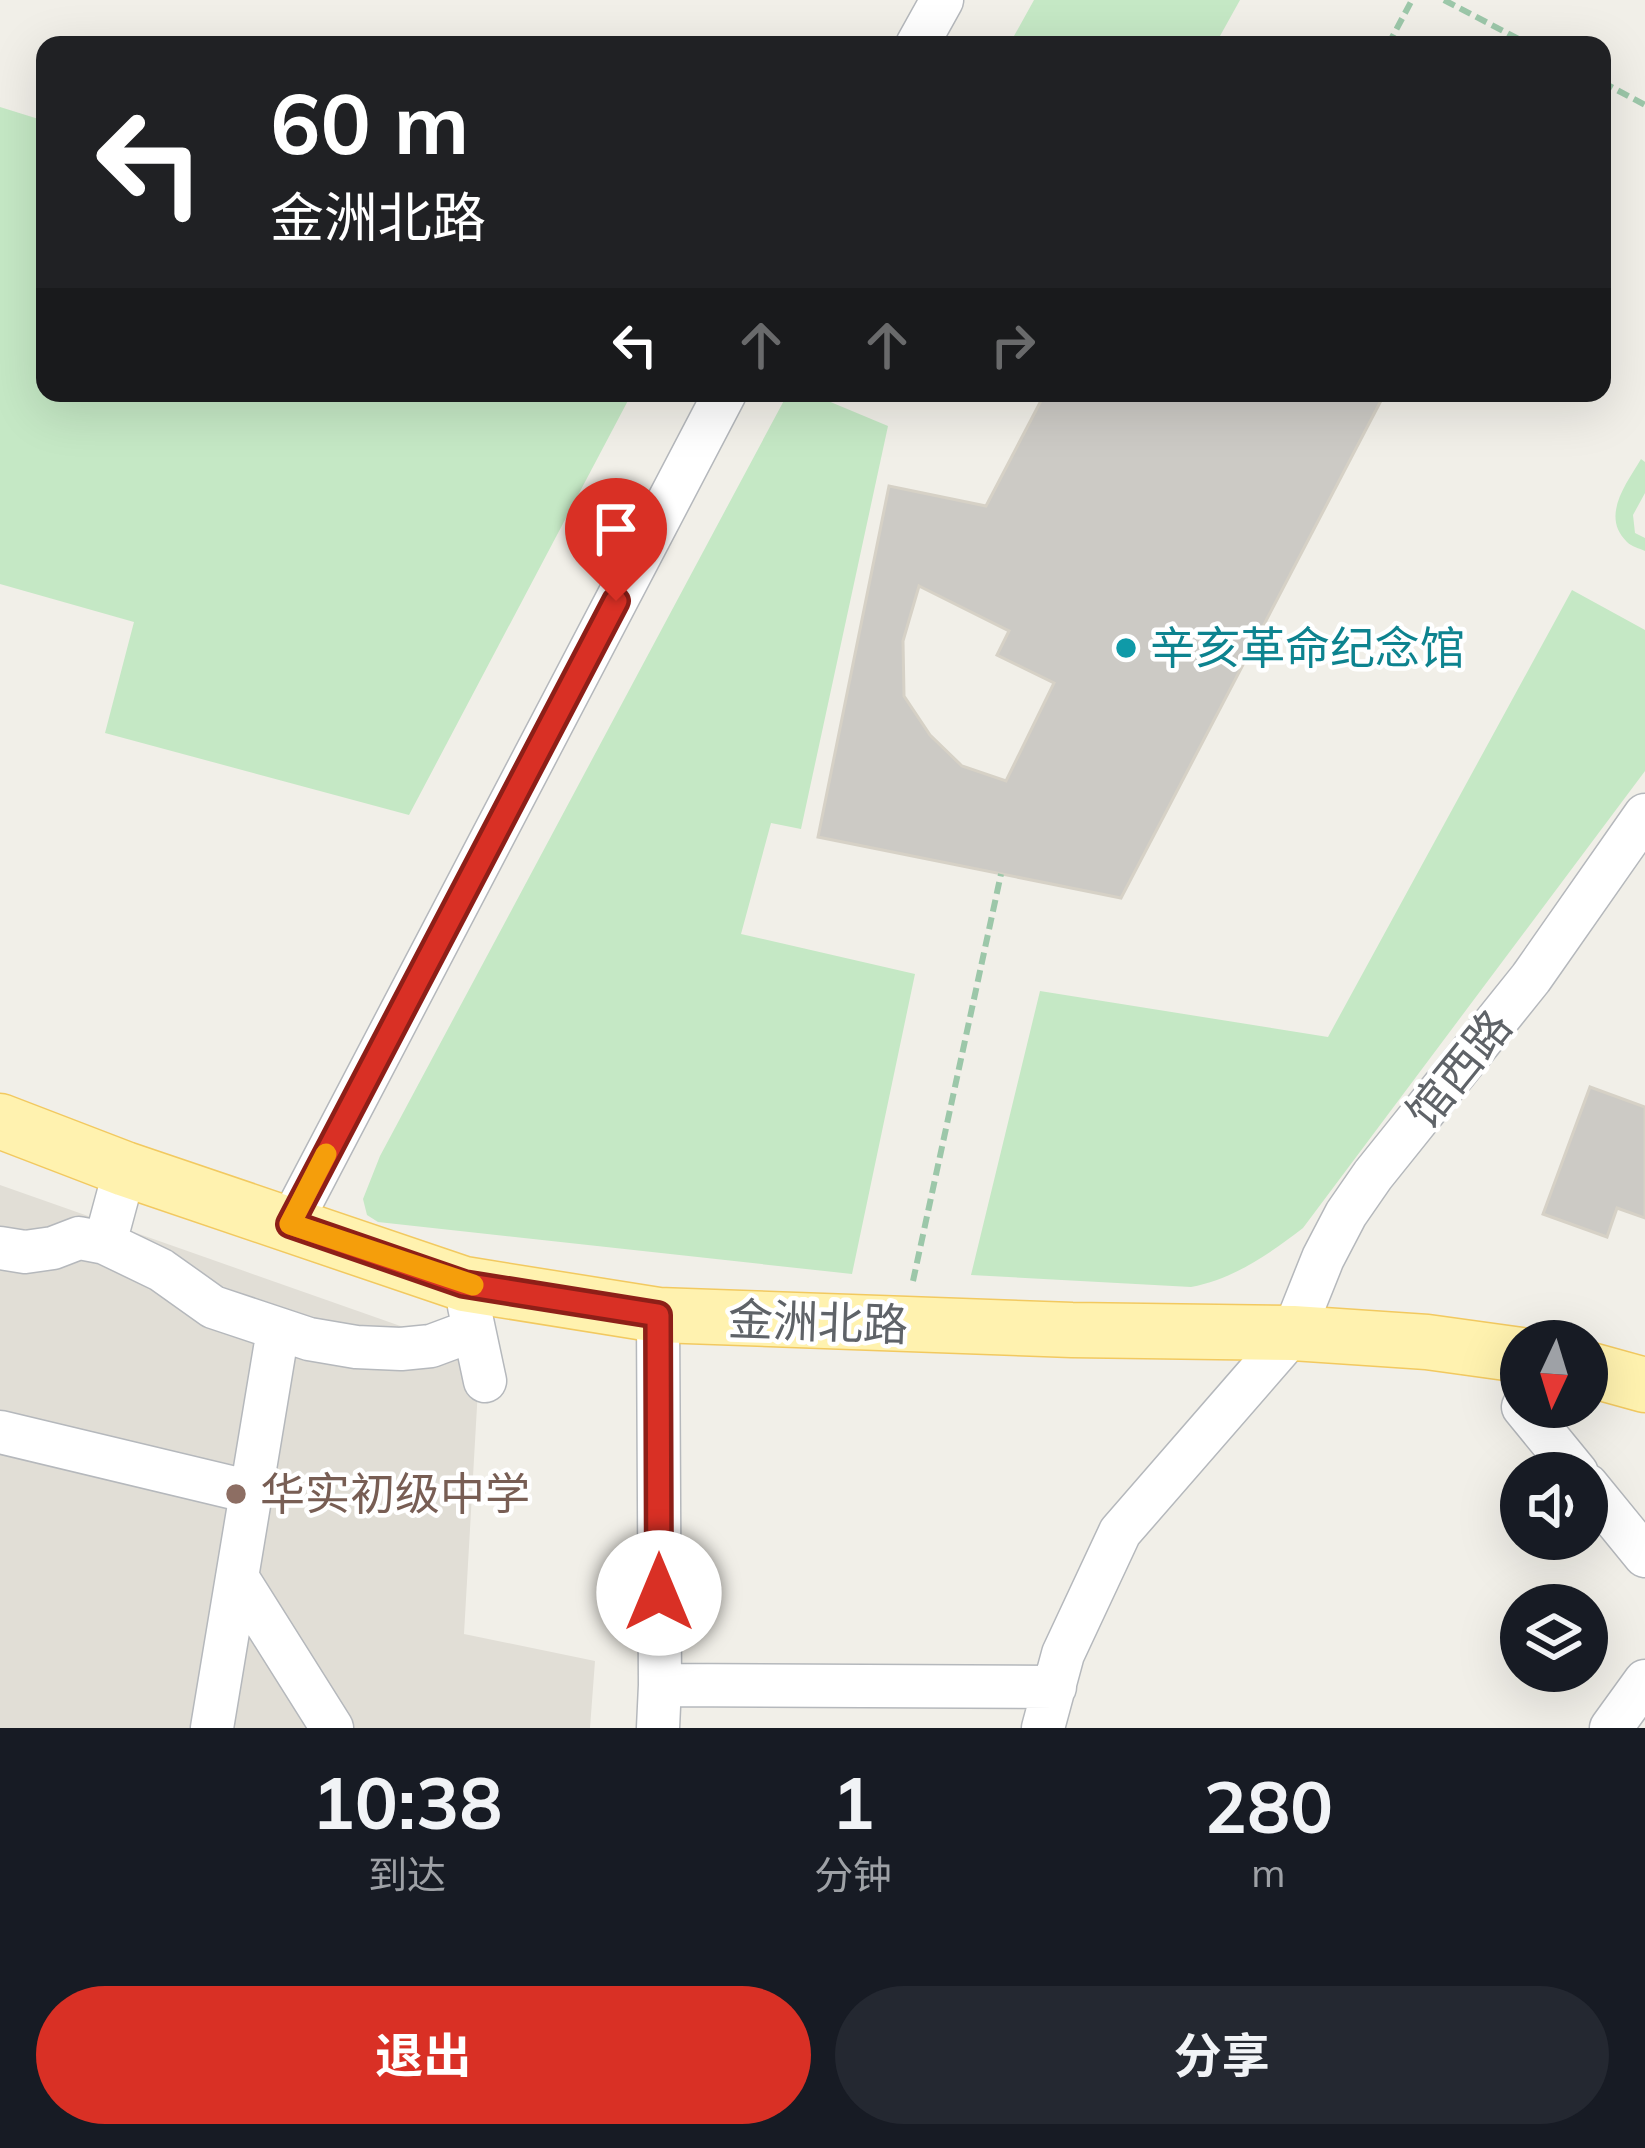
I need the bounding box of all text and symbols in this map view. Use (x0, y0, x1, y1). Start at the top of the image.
text: 60 m (270, 70, 469, 175)
icon: left (72, 84, 228, 240)
text: 金洲北路 (270, 183, 486, 251)
icon: left (602, 312, 668, 378)
icon: ahead (728, 312, 794, 378)
icon: ahead (854, 312, 920, 378)
icon: right (980, 312, 1046, 378)
pin (565, 478, 667, 601)
icon: arrive (583, 496, 649, 562)
place label: 辛亥革命纪念馆 (1150, 619, 1465, 675)
marker: 辛亥革命纪念馆 (1113, 635, 1139, 661)
street label: 馆西路 (1394, 998, 1522, 1138)
street label: 金洲北路 (727, 1290, 909, 1352)
north arrow (1500, 1320, 1608, 1428)
map controls (1500, 1320, 1608, 1692)
button: sound (1500, 1452, 1608, 1560)
place label: 华实初级中学 (260, 1465, 530, 1521)
marker: 华实初级中学 (223, 1481, 249, 1507)
position arrow (596, 1530, 722, 1656)
button: layers (1500, 1584, 1608, 1692)
text: 10:38 (312, 1757, 502, 1847)
text: 1 (831, 1757, 875, 1847)
text: 280 (1204, 1761, 1333, 1851)
text: m (1251, 1848, 1286, 1897)
text: 到达 (368, 1850, 446, 1899)
text: 分钟 (814, 1850, 892, 1899)
button: 退出 (36, 1986, 811, 2124)
button: 分享 (835, 1986, 1609, 2124)

